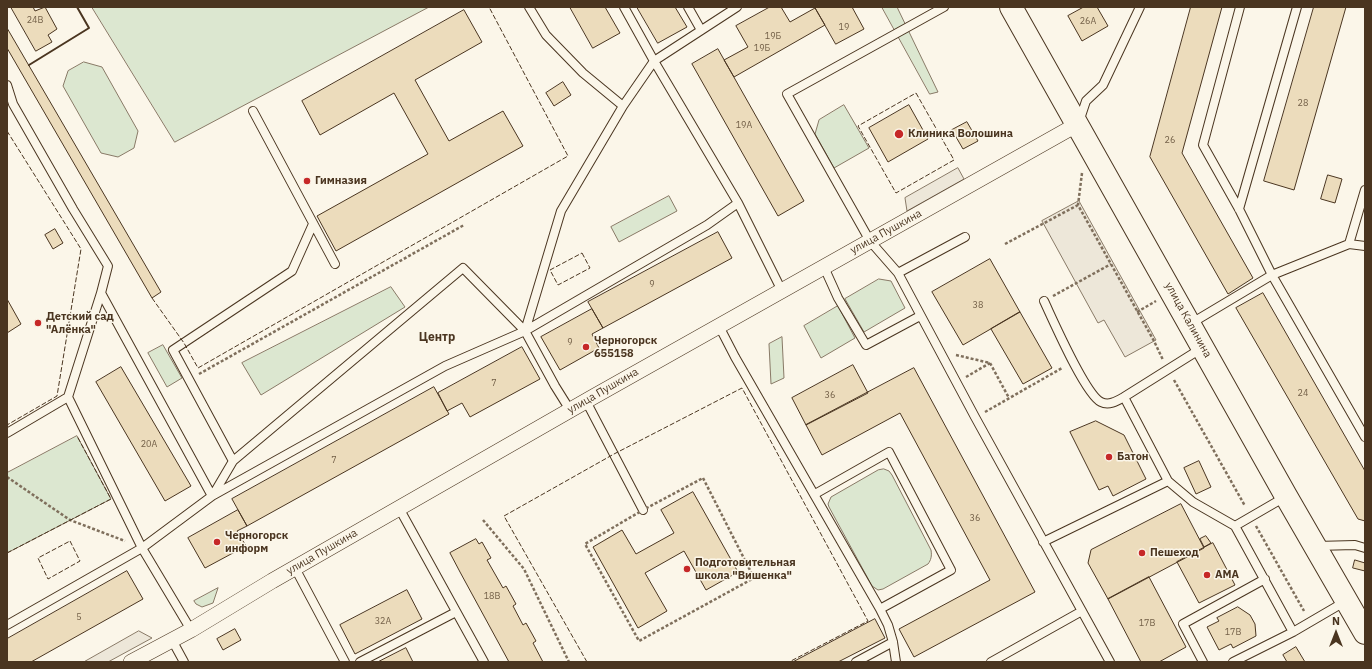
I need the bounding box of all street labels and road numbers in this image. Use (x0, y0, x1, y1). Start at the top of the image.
street label: улица Пушкина (848, 207, 924, 257)
street label: улица Калинина (1162, 280, 1214, 360)
street label: улица Пушкина (565, 365, 641, 417)
street label: улица Пушкина (284, 526, 360, 578)

